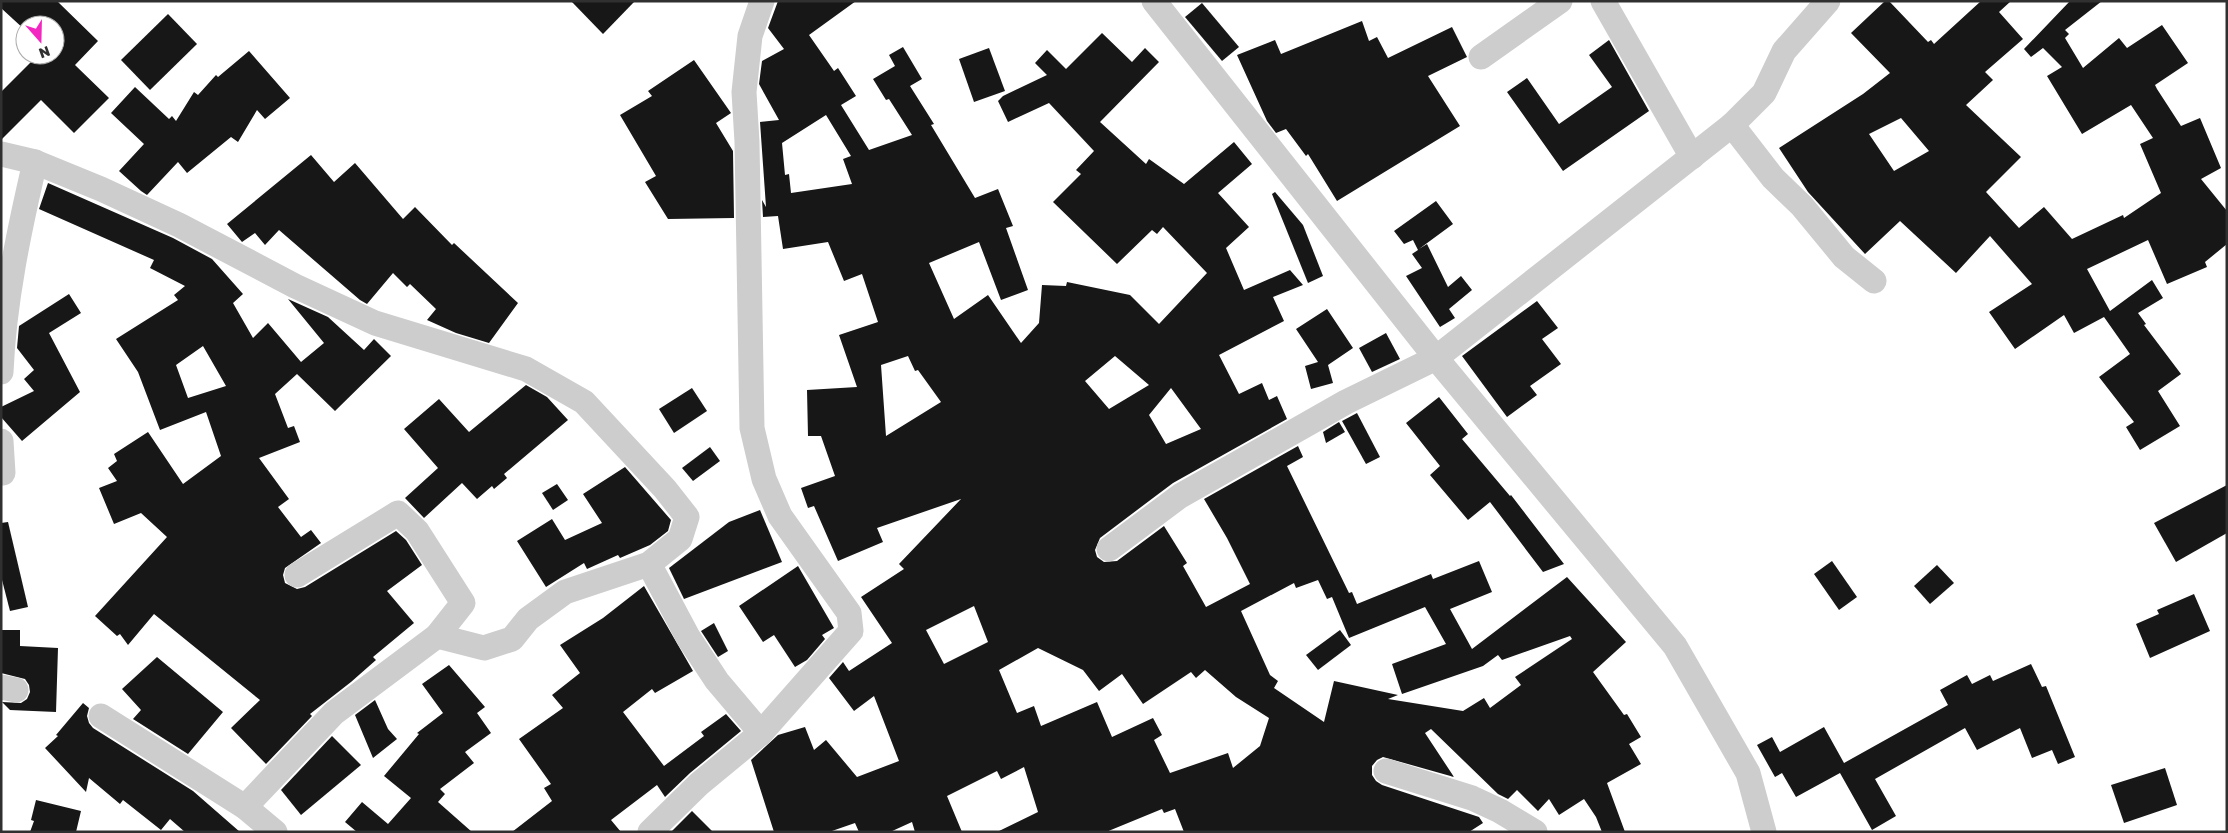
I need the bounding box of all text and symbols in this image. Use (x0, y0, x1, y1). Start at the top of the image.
north arrow (15, 15, 65, 65)
text: N (37, 43, 53, 62)

